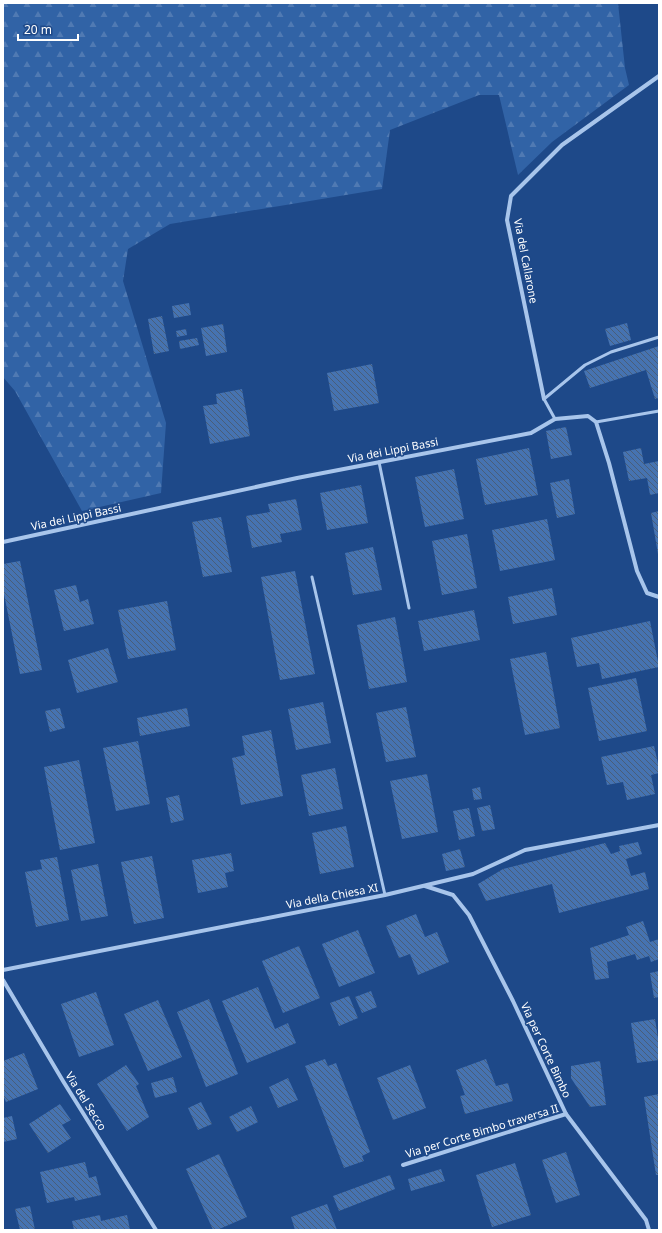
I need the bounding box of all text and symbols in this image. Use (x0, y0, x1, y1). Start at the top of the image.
scale bar (18, 16, 78, 42)
text: 20 m (24, 21, 52, 38)
street label: Via del Callarone (511, 217, 542, 305)
street label: Via dei Lippi Bassi (346, 433, 439, 466)
street label: Via dei Lippi Bassi (30, 500, 122, 533)
street label: Via della Chiesa XI (285, 879, 379, 912)
street label: Via per Corte Bimbo (518, 1000, 575, 1100)
street label: Via del Secco (62, 1069, 111, 1133)
street label: Via per Corte Bimbo traversa II (404, 1100, 560, 1161)

